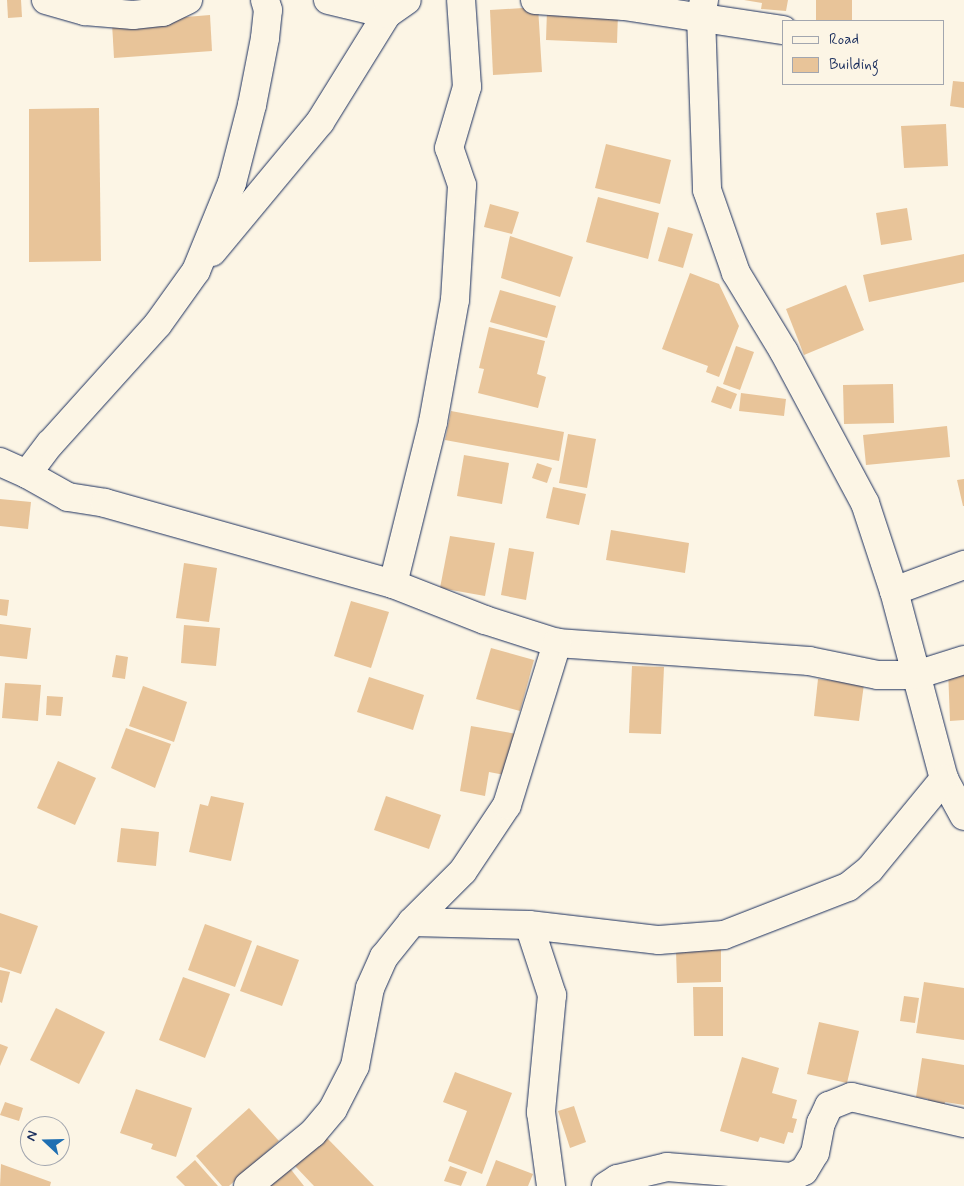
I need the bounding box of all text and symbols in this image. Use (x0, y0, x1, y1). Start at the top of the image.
legend (782, 20, 944, 85)
text: Road (829, 30, 859, 50)
text: Building (829, 55, 879, 75)
north arrow (20, 1116, 70, 1166)
text: N (22, 1128, 42, 1144)

